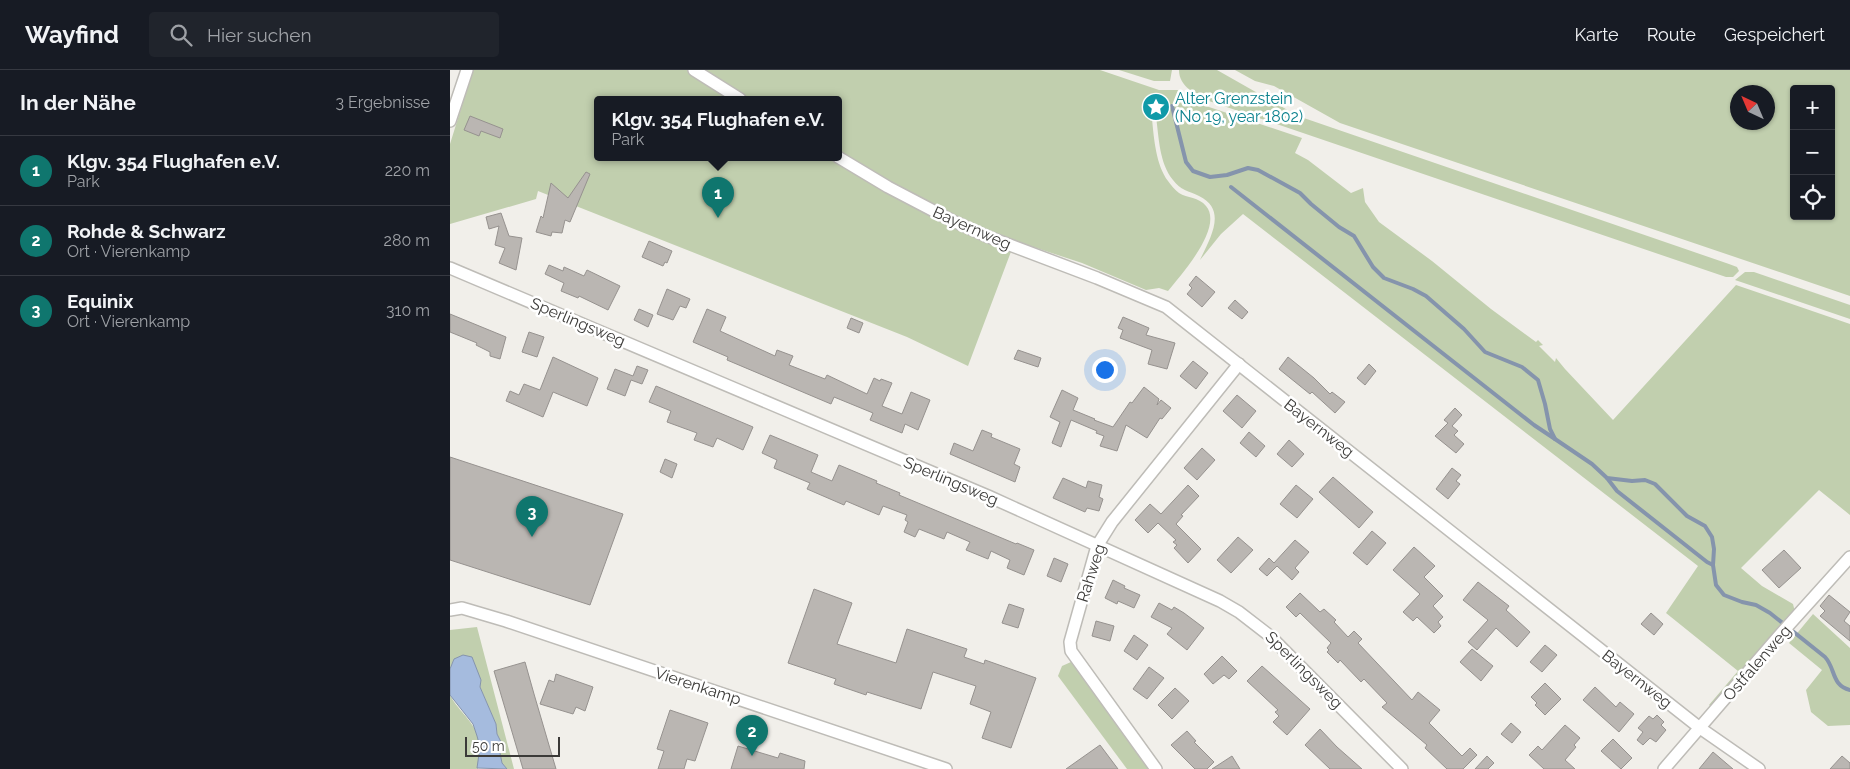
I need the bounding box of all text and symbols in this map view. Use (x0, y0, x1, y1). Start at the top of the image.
search box (149, 12, 499, 57)
text: Wayfind (25, 20, 119, 49)
icon: search (167, 21, 195, 49)
text: Hier suchen (207, 24, 312, 46)
text: Karte (1575, 24, 1619, 45)
text: Route (1647, 24, 1696, 45)
text: Gespeichert (1724, 24, 1825, 45)
north arrow (1730, 85, 1775, 130)
map controls (1790, 85, 1835, 220)
button: + (1790, 85, 1835, 130)
place label: Alter Grenzstein (No 19, year 1802) (1175, 89, 1303, 126)
text: In der Nähe (20, 90, 136, 115)
place icon: Alter Grenzstein (No 19, year 1802) (1141, 92, 1171, 122)
text: 3 Ergebnisse (336, 93, 430, 112)
popup (594, 96, 842, 161)
text: Klgv. 354 Flughafen e.V. (611, 108, 825, 130)
text: Park (611, 130, 644, 149)
button: − (1790, 130, 1835, 175)
text: Klgv. 354 Flughafen e.V. (67, 150, 280, 172)
text: 1 (32, 161, 40, 180)
text: 220 m (385, 161, 430, 180)
text: Park (67, 172, 100, 191)
button: locate (1790, 175, 1835, 220)
pin: 1 (702, 177, 734, 218)
street label: Bayernweg (930, 202, 1014, 254)
text: Rohde & Schwarz (67, 220, 226, 242)
text: 2 (31, 231, 41, 250)
text: 280 m (384, 231, 430, 250)
text: Ort · Vierenkamp (67, 242, 190, 261)
text: Equinix (67, 290, 133, 312)
street label: Sperlingsweg (528, 293, 628, 351)
text: 3 (32, 301, 40, 320)
text: 310 m (386, 301, 430, 320)
text: Ort · Vierenkamp (67, 312, 190, 331)
your location (1092, 357, 1118, 383)
street label: Bayernweg (1280, 395, 1358, 461)
street label: Sperlingsweg (901, 452, 1001, 510)
pin: 3 (516, 496, 548, 537)
street label: Rahweg (1073, 541, 1109, 605)
street label: Ostfalenweg (1719, 621, 1795, 705)
street label: Sperlingsweg (1261, 627, 1347, 713)
street label: Bayernweg (1598, 646, 1676, 712)
street label: Vierenkamp (652, 663, 744, 709)
pin: 2 (736, 715, 768, 756)
scale bar (465, 734, 560, 757)
text: 50 m (472, 738, 505, 754)

